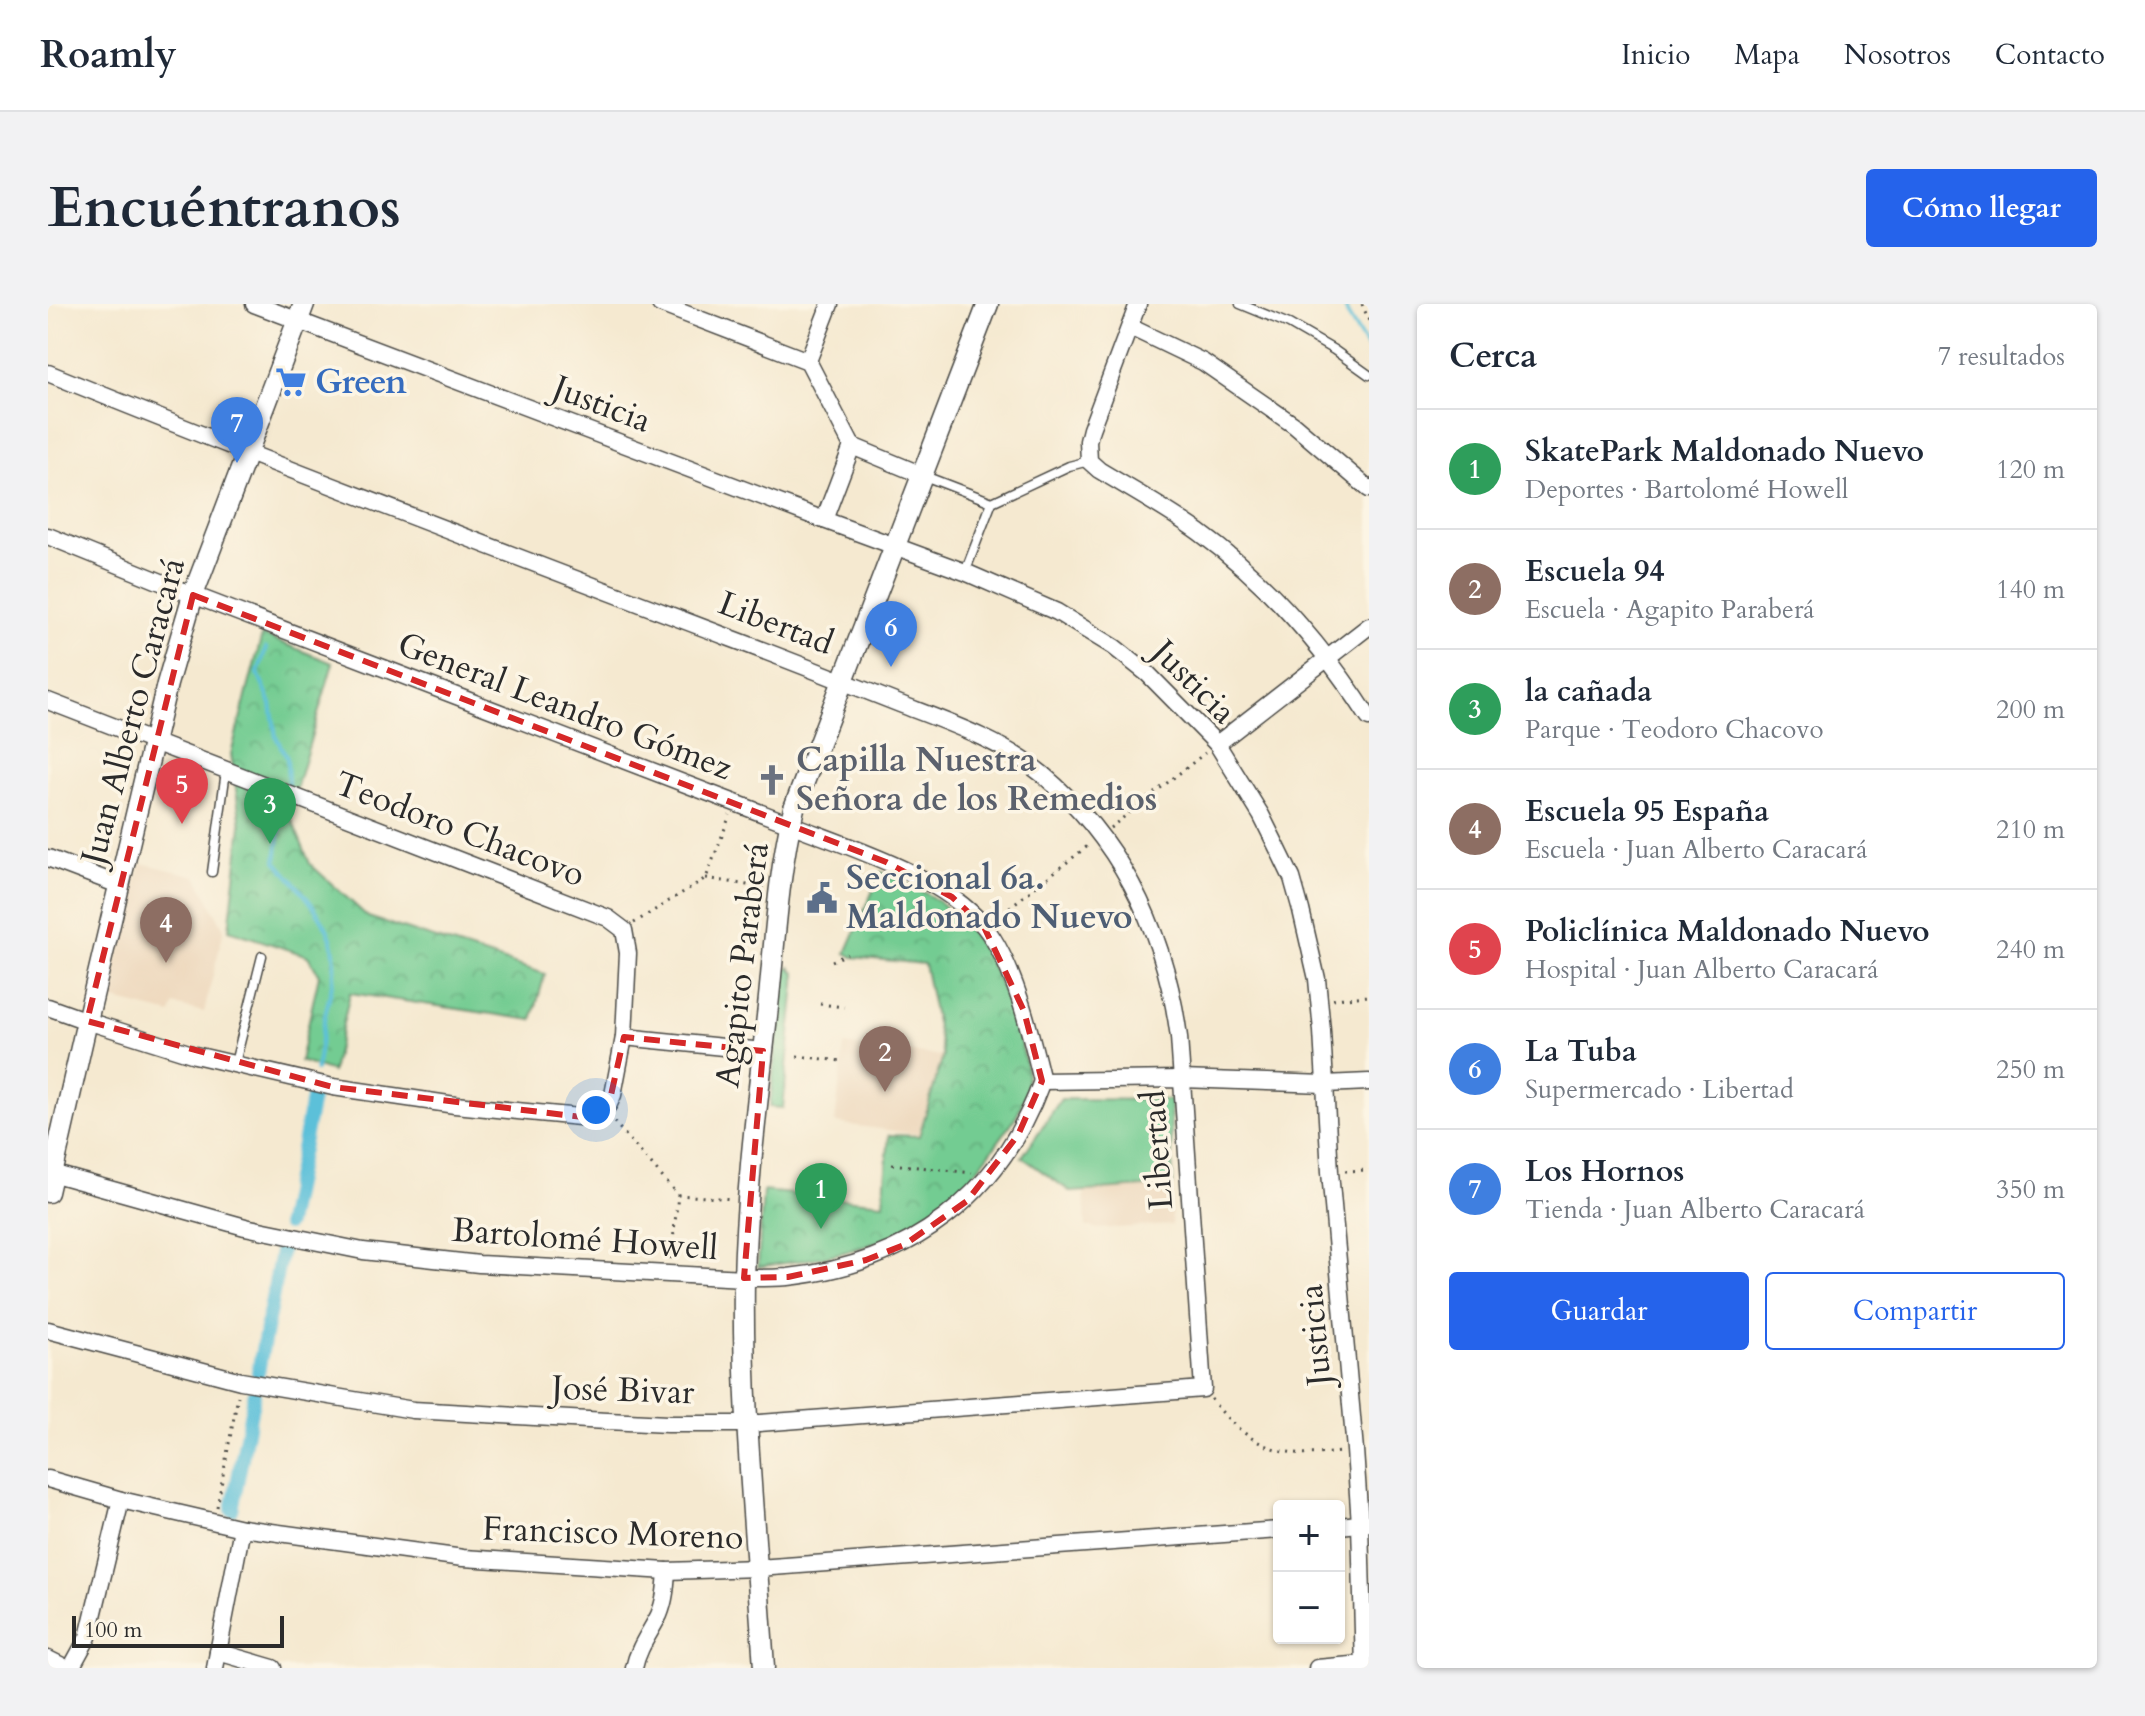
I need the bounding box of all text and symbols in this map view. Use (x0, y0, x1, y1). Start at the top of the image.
text: Roamly (40, 29, 177, 81)
text: Inicio (1621, 36, 1690, 74)
text: Mapa (1734, 36, 1800, 74)
text: Nosotros (1844, 36, 1951, 74)
text: Contacto (1995, 36, 2105, 74)
button: Cómo llegar (1866, 169, 2097, 247)
text: Encuéntranos (48, 171, 401, 246)
text: Cerca (1449, 333, 1537, 379)
text: 7 resultados (1938, 339, 2065, 374)
place label: Green (315, 359, 407, 405)
street label: Justicia (542, 363, 658, 444)
supermarket icon: Green (274, 365, 308, 399)
pin: 7 (211, 397, 263, 463)
text: SkatePark Maldonado Nuevo (1525, 431, 1924, 472)
text: 1 (1468, 452, 1482, 487)
text: 120 m (1996, 452, 2065, 487)
text: Deportes · Bartolomé Howell (1525, 472, 1848, 507)
text: Escuela 94 (1525, 551, 1665, 592)
street label: Juan Alberto Caracará (69, 552, 196, 874)
text: 2 (1468, 572, 1482, 607)
text: 140 m (1996, 572, 2065, 607)
street label: Libertad (712, 580, 840, 666)
text: Escuela · Agapito Paraberá (1525, 592, 1815, 627)
pin: 6 (865, 601, 917, 667)
street label: General Leandro Gómez (391, 621, 739, 791)
street label: Justicia (1138, 626, 1246, 734)
text: la cañada (1525, 671, 1652, 712)
text: 3 (1468, 692, 1482, 727)
text: 200 m (1996, 692, 2065, 727)
text: Parque · Teodoro Chacovo (1525, 712, 1824, 747)
place label: Capilla Nuestra Señora de los Remedios (796, 737, 1157, 822)
pin: 5 (156, 758, 208, 824)
street label: Teodoro Chacovo (329, 760, 591, 898)
church icon: Capilla Nuestra Señora de los Remedios (755, 763, 789, 797)
pin: 3 (244, 778, 296, 844)
text: Escuela 95 España (1525, 791, 1769, 832)
text: 4 (1468, 812, 1482, 847)
text: 210 m (1996, 812, 2065, 847)
text: Escuela · Juan Alberto Caracará (1525, 832, 1867, 867)
street label: Agapito Paraberá (704, 840, 780, 1090)
place label: Seccional 6a. Maldonado Nuevo (846, 855, 1133, 940)
public building icon: Seccional 6a. Maldonado Nuevo (805, 881, 839, 915)
pin: 4 (140, 897, 192, 963)
text: Policlínica Maldonado Nuevo (1525, 911, 1930, 952)
text: 5 (1468, 932, 1482, 967)
text: 240 m (1996, 932, 2065, 967)
text: Hospital · Juan Alberto Caracará (1525, 952, 1879, 987)
pin: 2 (859, 1026, 911, 1092)
text: La Tuba (1525, 1031, 1637, 1072)
text: 6 (1468, 1052, 1482, 1087)
text: 250 m (1996, 1052, 2065, 1087)
text: Supermercado · Libertad (1525, 1072, 1794, 1107)
street label: Libertad (1130, 1089, 1184, 1211)
your location (576, 1090, 616, 1130)
text: Los Hornos (1525, 1151, 1684, 1192)
pin: 1 (795, 1163, 847, 1229)
text: 7 (1468, 1172, 1482, 1207)
text: 350 m (1996, 1172, 2065, 1207)
text: Tienda · Juan Alberto Caracará (1525, 1192, 1865, 1227)
street label: Bartolomé Howell (450, 1207, 720, 1271)
button: Guardar (1449, 1272, 1749, 1350)
button: Compartir (1765, 1272, 2065, 1350)
street label: Justicia (1288, 1282, 1343, 1393)
street label: José Bivar (546, 1364, 696, 1415)
map controls (1273, 1500, 1345, 1644)
button: + (1273, 1500, 1345, 1572)
street label: Francisco Moreno (482, 1505, 744, 1561)
button: − (1273, 1572, 1345, 1644)
scale bar (72, 1612, 284, 1648)
text: 100 m (84, 1615, 142, 1645)

